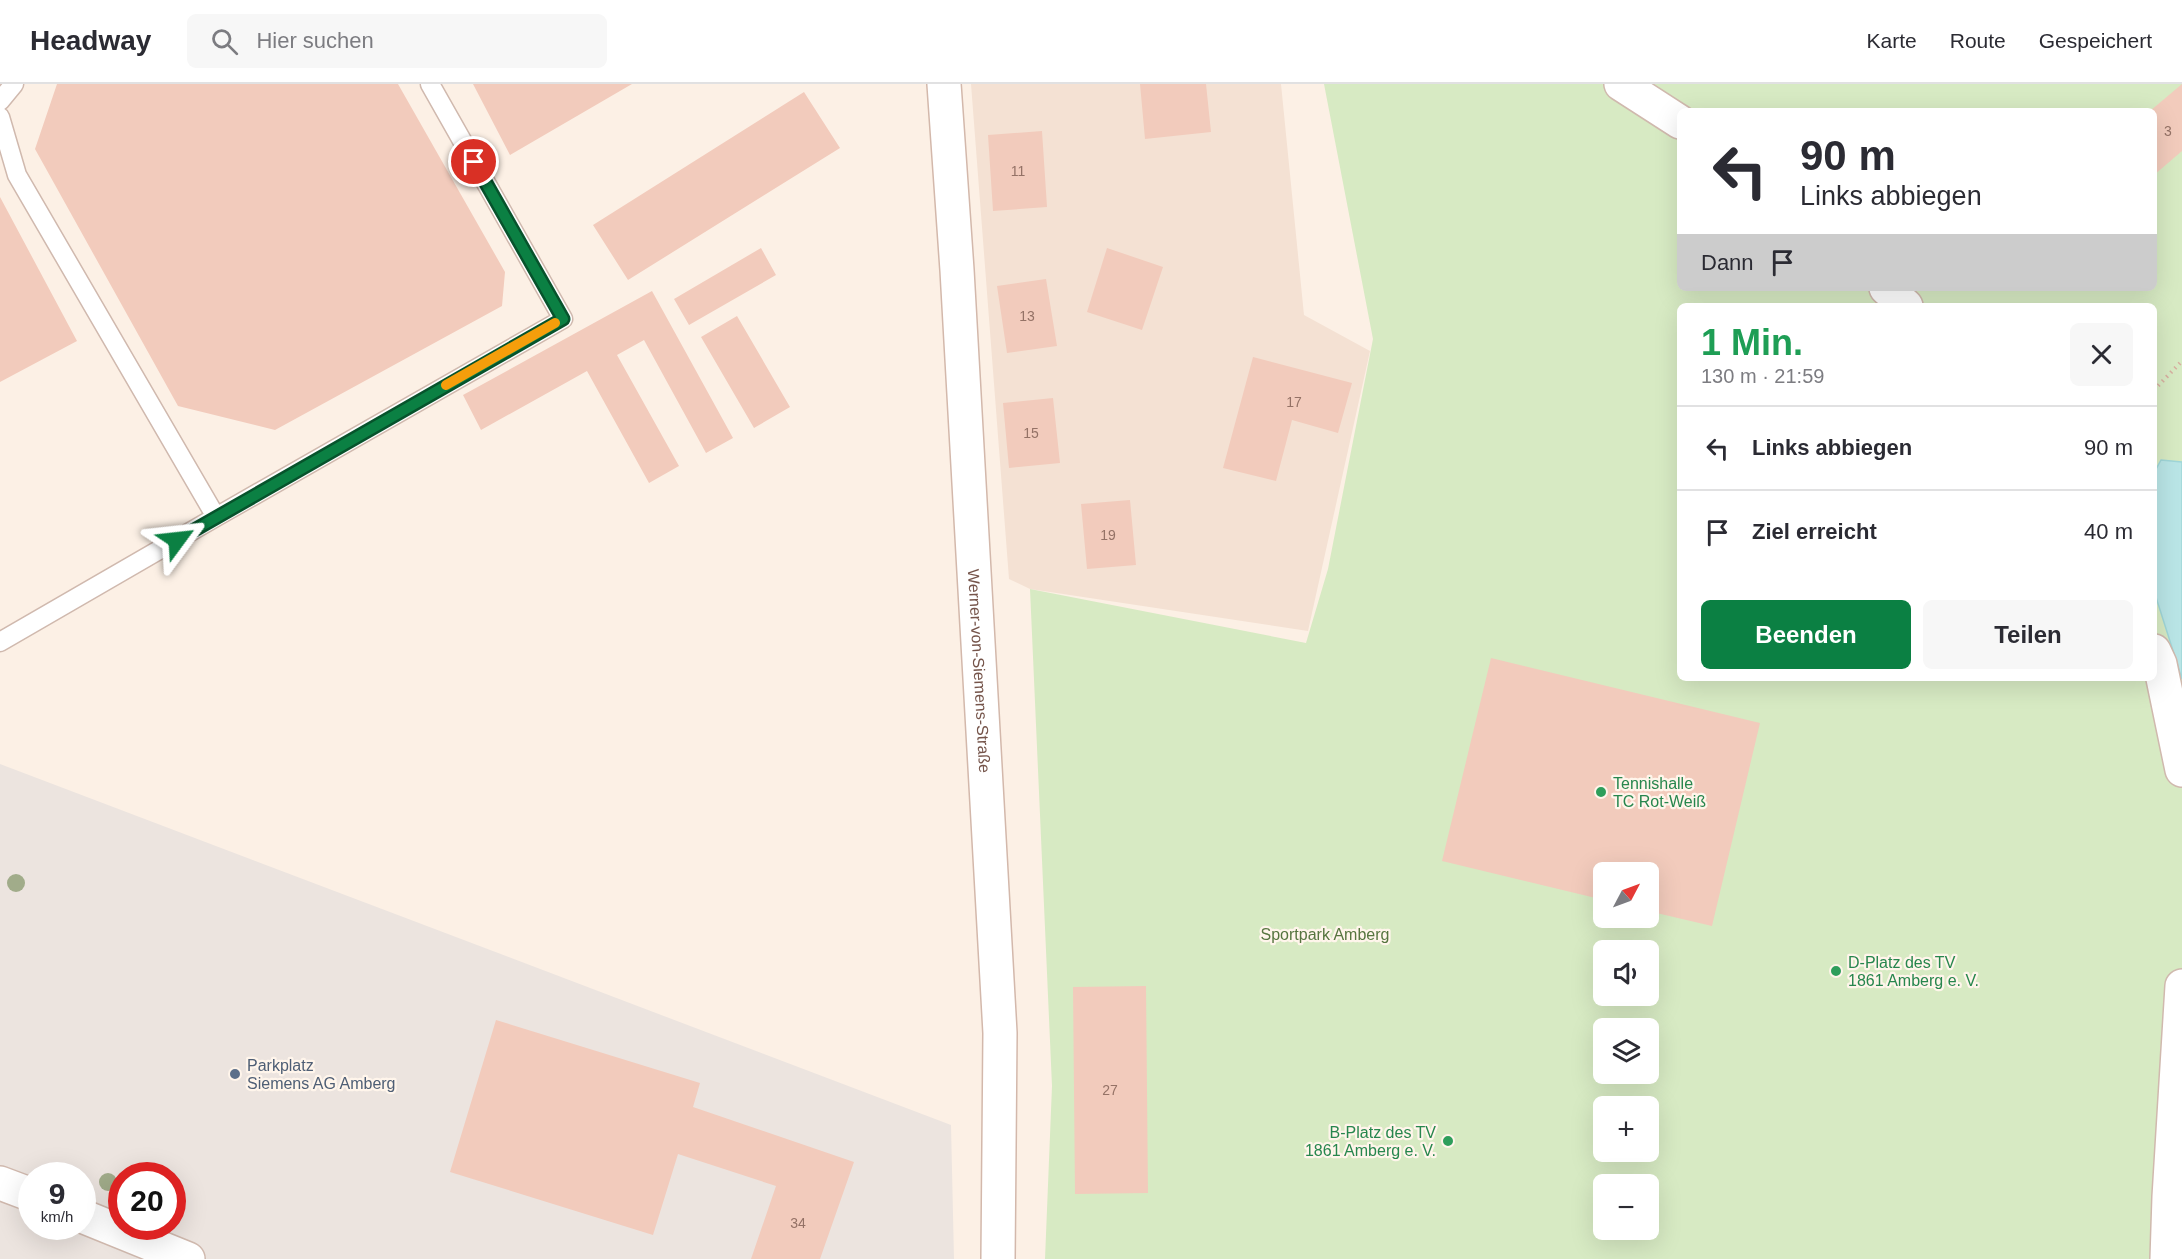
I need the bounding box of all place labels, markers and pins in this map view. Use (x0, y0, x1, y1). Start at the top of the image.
pin (448, 136, 499, 187)
place label: Tennishalle TC Rot-Weiß (1613, 775, 1706, 810)
marker: Tennishalle TC Rot-Weiß (1594, 785, 1608, 799)
place label: D-Platz des TV 1861 Amberg e. V. (1848, 954, 1979, 989)
marker: D-Platz des TV 1861 Amberg e. V. (1829, 964, 1843, 978)
place label: Parkplatz Siemens AG Amberg (247, 1057, 396, 1092)
marker: Parkplatz Siemens AG Amberg (228, 1067, 242, 1081)
place label: B-Platz des TV 1861 Amberg e. V. (1305, 1124, 1436, 1159)
marker: B-Platz des TV 1861 Amberg e. V. (1441, 1134, 1455, 1148)

